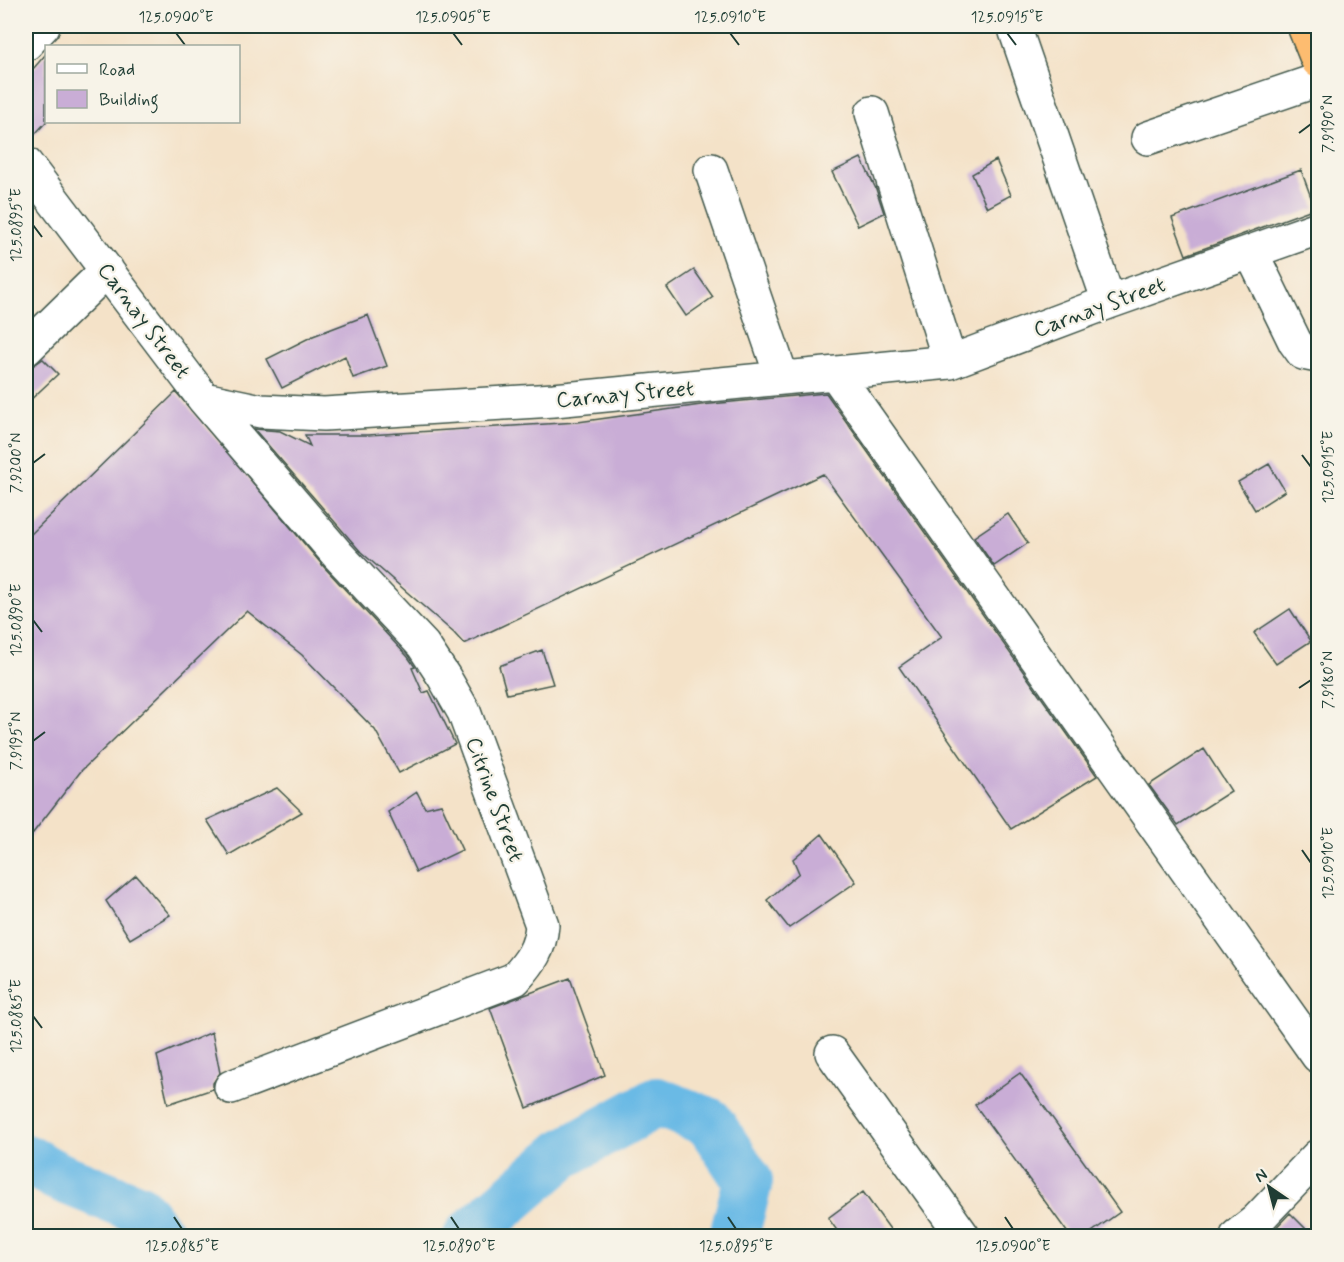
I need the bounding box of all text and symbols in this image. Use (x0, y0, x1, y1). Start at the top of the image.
text: 125.0900°E (138, 8, 214, 28)
text: 125.0905°E (415, 8, 491, 28)
text: 125.0910°E (694, 8, 766, 28)
text: 125.0915°E (971, 8, 1043, 28)
legend (45, 45, 240, 123)
text: Road (99, 58, 135, 82)
text: Building (99, 88, 159, 114)
text: 7.9190°N (1319, 95, 1339, 153)
text: 125.0895°E (7, 188, 27, 262)
street label: Carnay Street (91, 258, 196, 385)
street label: Carnay Street (1030, 271, 1169, 345)
street label: Carnay Street (555, 375, 695, 415)
text: 125.0915°E (1319, 431, 1339, 503)
text: 7.9200°N (7, 433, 27, 493)
text: 125.0890°E (7, 583, 27, 657)
text: 7.9180°N (1319, 651, 1339, 709)
text: 7.9195°N (7, 712, 27, 770)
street label: Citrine Street (459, 733, 530, 866)
text: 125.0910°E (1319, 827, 1339, 899)
text: 125.0885°E (7, 979, 27, 1053)
north arrow (1239, 1157, 1299, 1217)
text: N (1251, 1164, 1272, 1188)
text: 125.0885°E (145, 1237, 219, 1257)
text: 125.0890°E (422, 1237, 496, 1257)
text: 125.0895°E (699, 1237, 773, 1257)
text: 125.0900°E (975, 1237, 1051, 1257)

